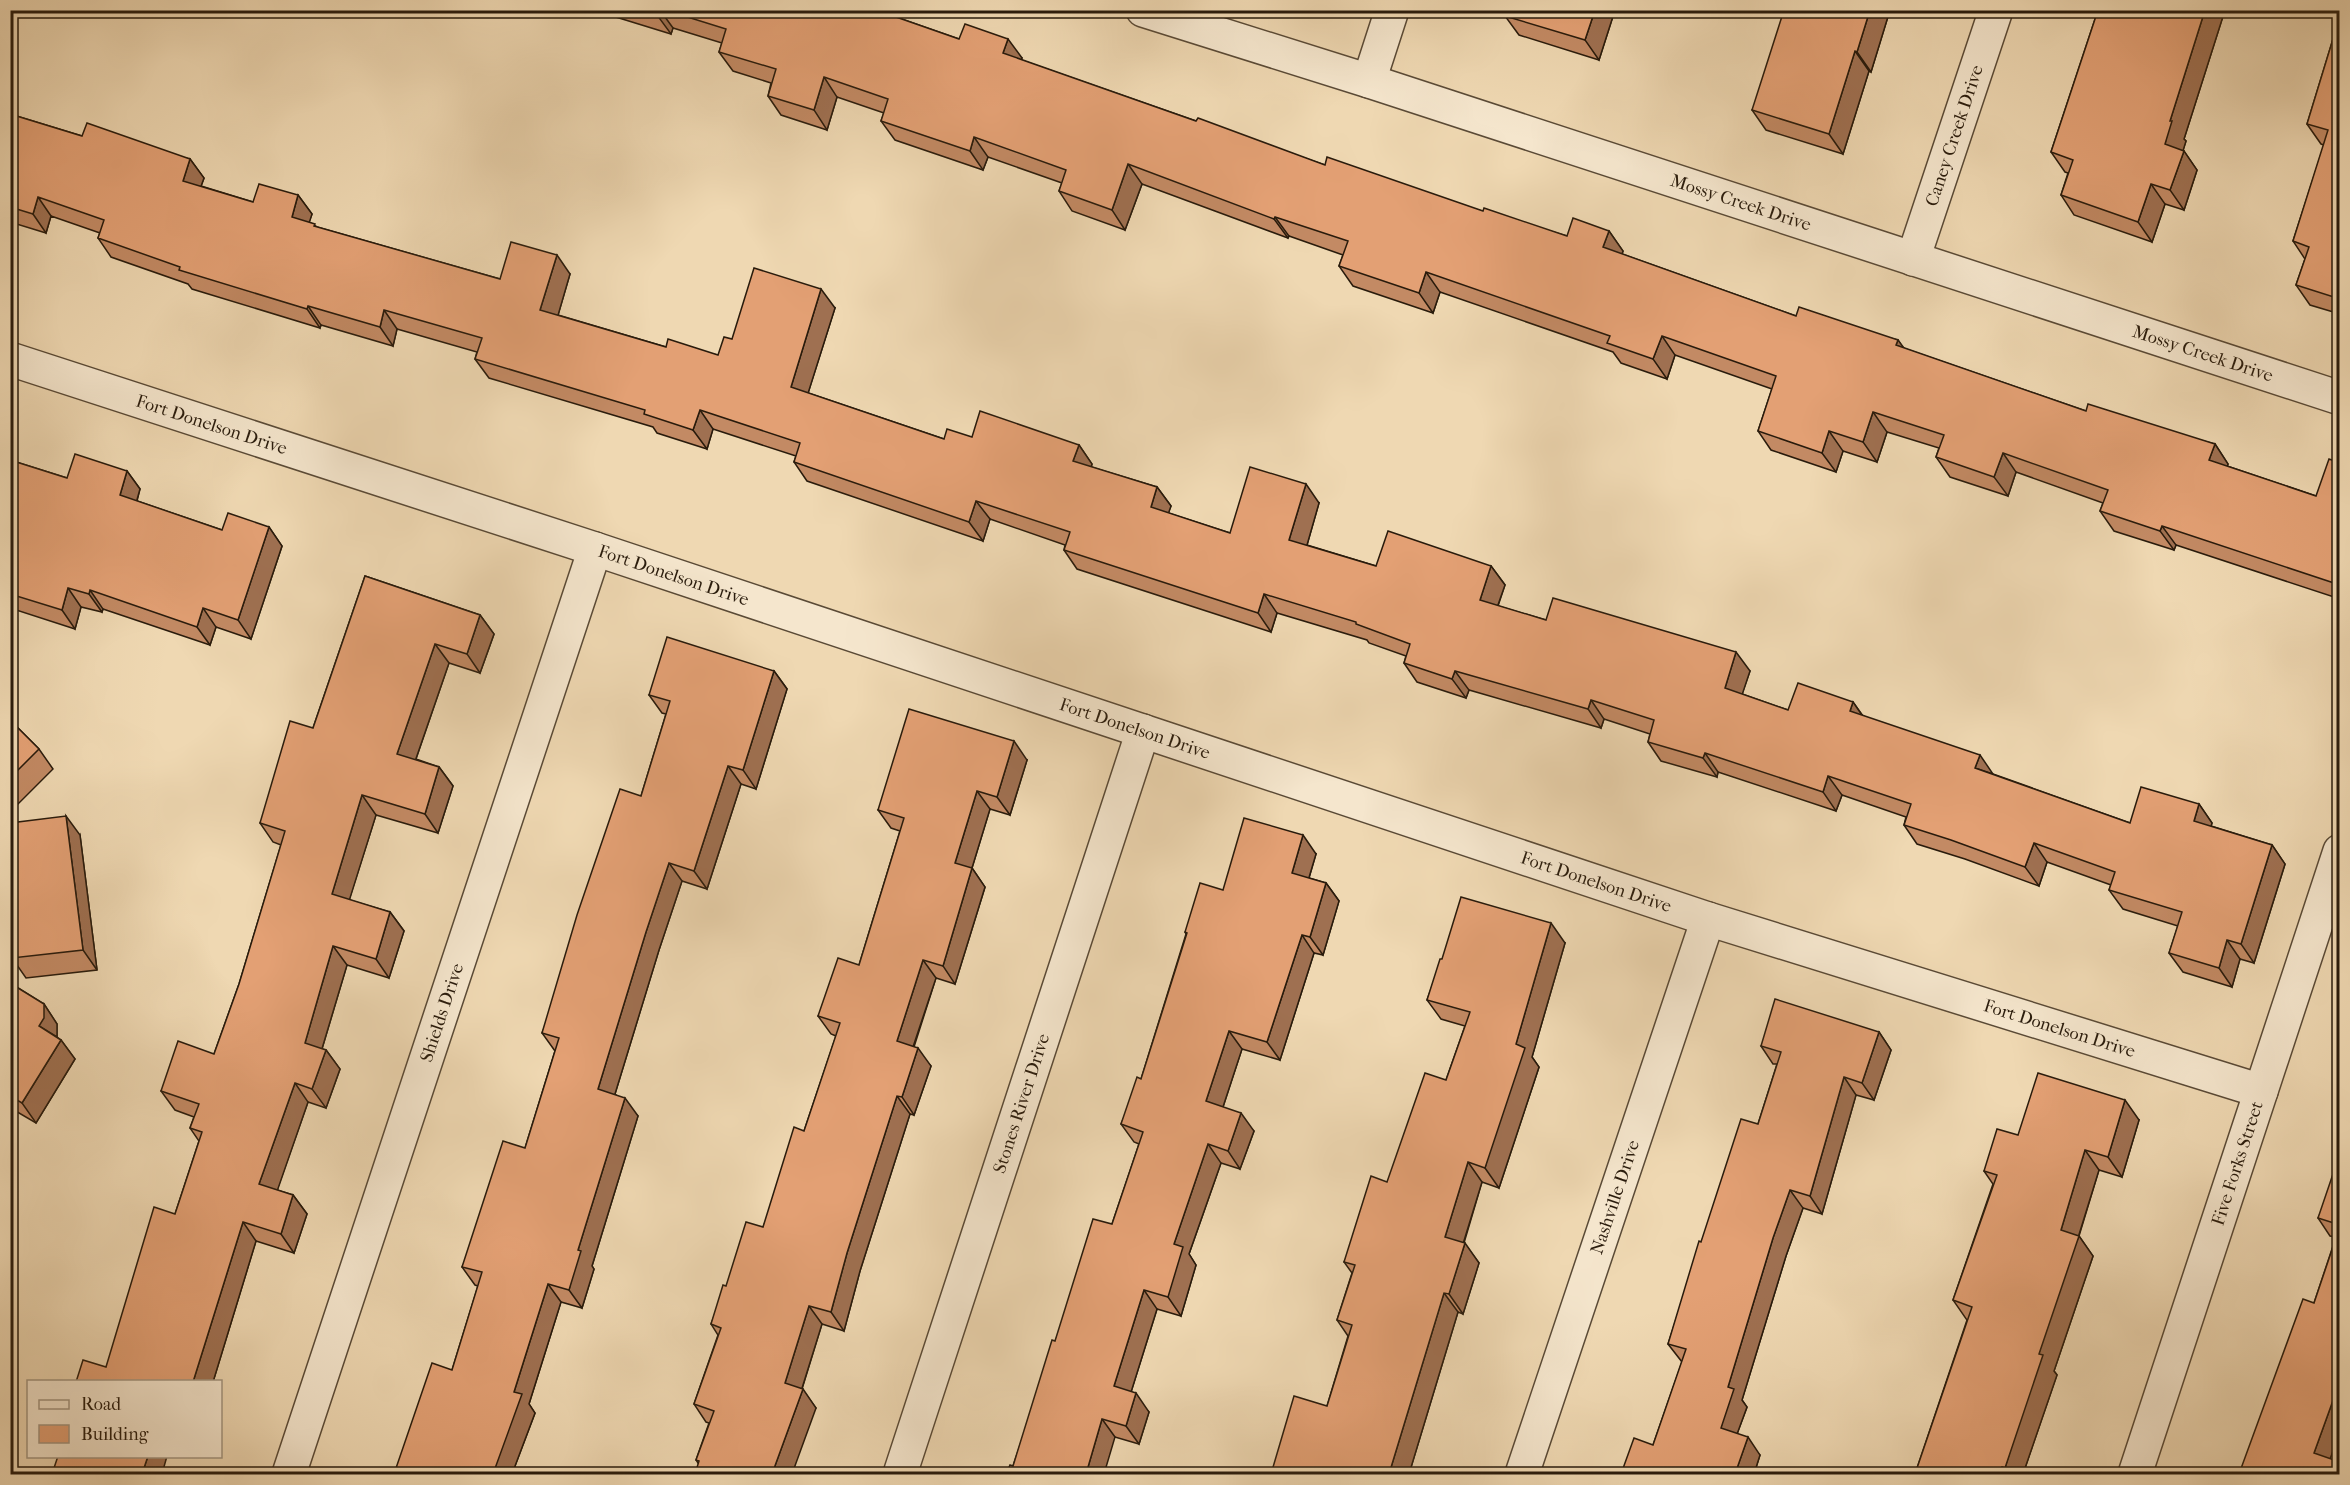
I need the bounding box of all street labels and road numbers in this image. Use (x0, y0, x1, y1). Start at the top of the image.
street label: Caney Creek Drive (1921, 62, 1988, 209)
street label: Mossy Creek Drive (1668, 170, 1814, 236)
street label: Mossy Creek Drive (2130, 321, 2276, 386)
street label: Fort Donelson Drive (133, 391, 290, 459)
street label: Fort Donelson Drive (595, 541, 752, 610)
street label: Fort Donelson Drive (1057, 694, 1213, 764)
street label: Fort Donelson Drive (1518, 847, 1674, 917)
street label: Shields Drive (416, 961, 468, 1065)
street label: Fort Donelson Drive (1981, 995, 2138, 1062)
street label: Stones River Drive (989, 1031, 1054, 1176)
street label: Five Forks Street (2207, 1098, 2268, 1228)
street label: Nashville Drive (1586, 1137, 1644, 1257)

